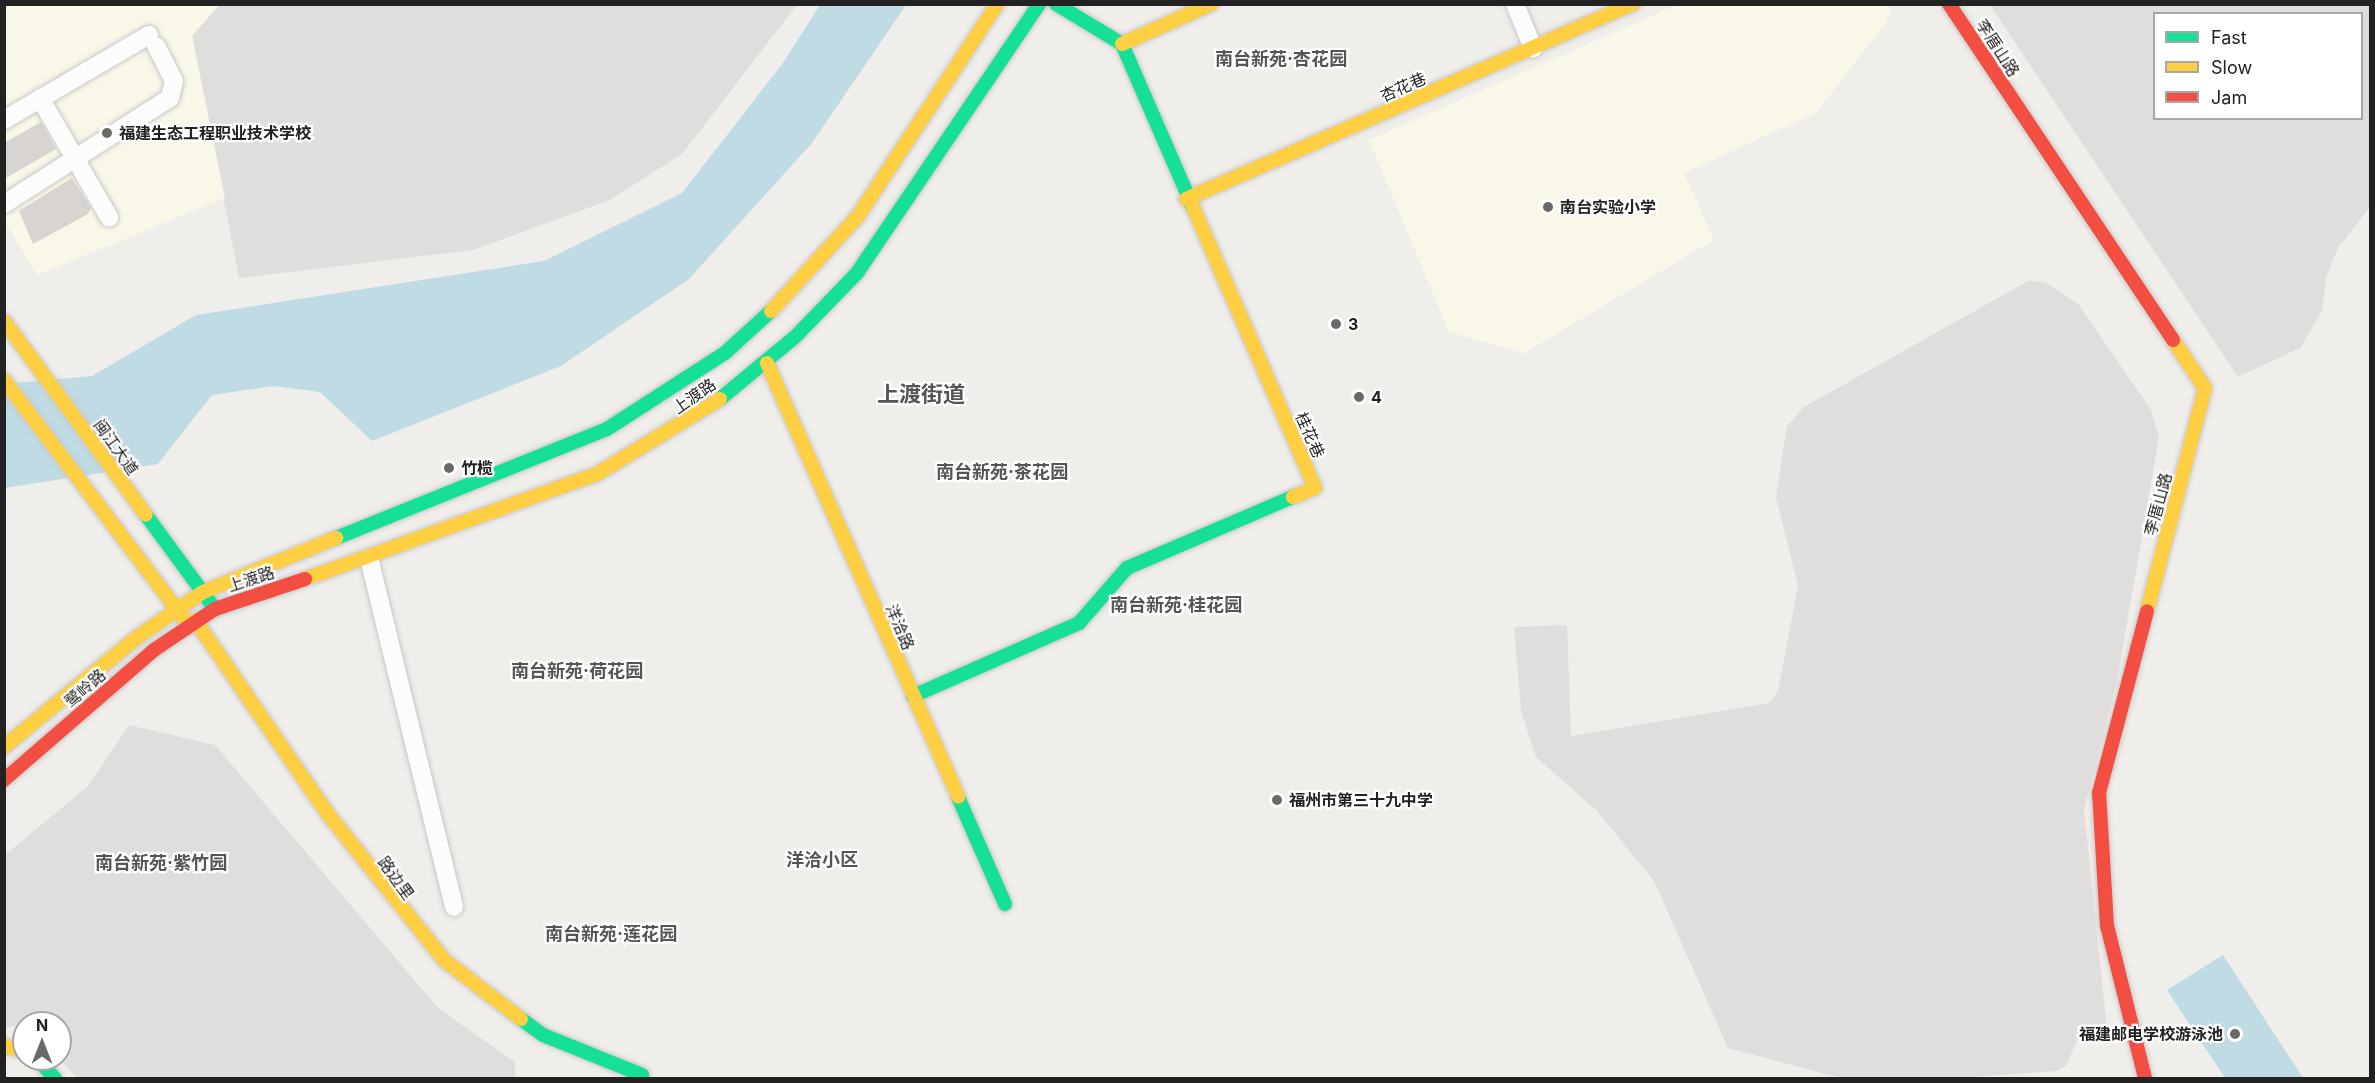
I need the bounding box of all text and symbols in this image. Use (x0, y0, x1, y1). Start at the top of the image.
legend (2153, 12, 2363, 120)
street label: 李厝山路 (1973, 16, 2023, 80)
text: Fast (2211, 27, 2247, 48)
district label: 南台新苑·杏花园 (1215, 48, 1347, 70)
text: Slow (2211, 57, 2252, 78)
street label: 杏花巷 (1377, 68, 1429, 106)
text: Jam (2211, 87, 2247, 108)
place label: 福建生态工程职业技术学校 (119, 123, 311, 143)
marker: 福建生态工程职业技术学校 (100, 126, 114, 140)
place label: 南台实验小学 (1560, 197, 1656, 217)
marker: 南台实验小学 (1541, 200, 1555, 214)
place label: 3 (1348, 314, 1358, 334)
marker: 3 (1329, 317, 1343, 331)
street label: 上渡路 (669, 374, 719, 418)
district label: 上渡街道 (877, 382, 965, 408)
place label: 4 (1371, 387, 1382, 407)
marker: 4 (1352, 390, 1366, 404)
street label: 桂花巷 (1291, 409, 1329, 461)
street label: 闽江大道 (89, 415, 143, 479)
place label: 竹榄 (461, 458, 493, 478)
marker: 竹榄 (442, 461, 456, 475)
district label: 南台新苑·茶花园 (936, 461, 1068, 483)
street label: 李厝山路 (2140, 471, 2176, 537)
street label: 上渡路 (225, 562, 277, 596)
district label: 南台新苑·桂花园 (1110, 594, 1242, 616)
street label: 洋洽路 (882, 601, 918, 653)
district label: 南台新苑·荷花园 (511, 660, 643, 682)
street label: 鹭岭路 (61, 665, 109, 711)
place label: 福州市第三十九中学 (1289, 790, 1433, 810)
marker: 福州市第三十九中学 (1270, 793, 1284, 807)
district label: 洋洽小区 (786, 849, 858, 871)
district label: 南台新苑·紫竹园 (95, 852, 227, 874)
street label: 路边里 (374, 853, 418, 903)
district label: 南台新苑·莲花园 (545, 923, 677, 945)
north arrow (12, 1011, 72, 1071)
text: N (36, 1015, 48, 1035)
place label: 福建邮电学校游泳池 (2079, 1024, 2223, 1044)
marker: 福建邮电学校游泳池 (2228, 1027, 2242, 1041)

